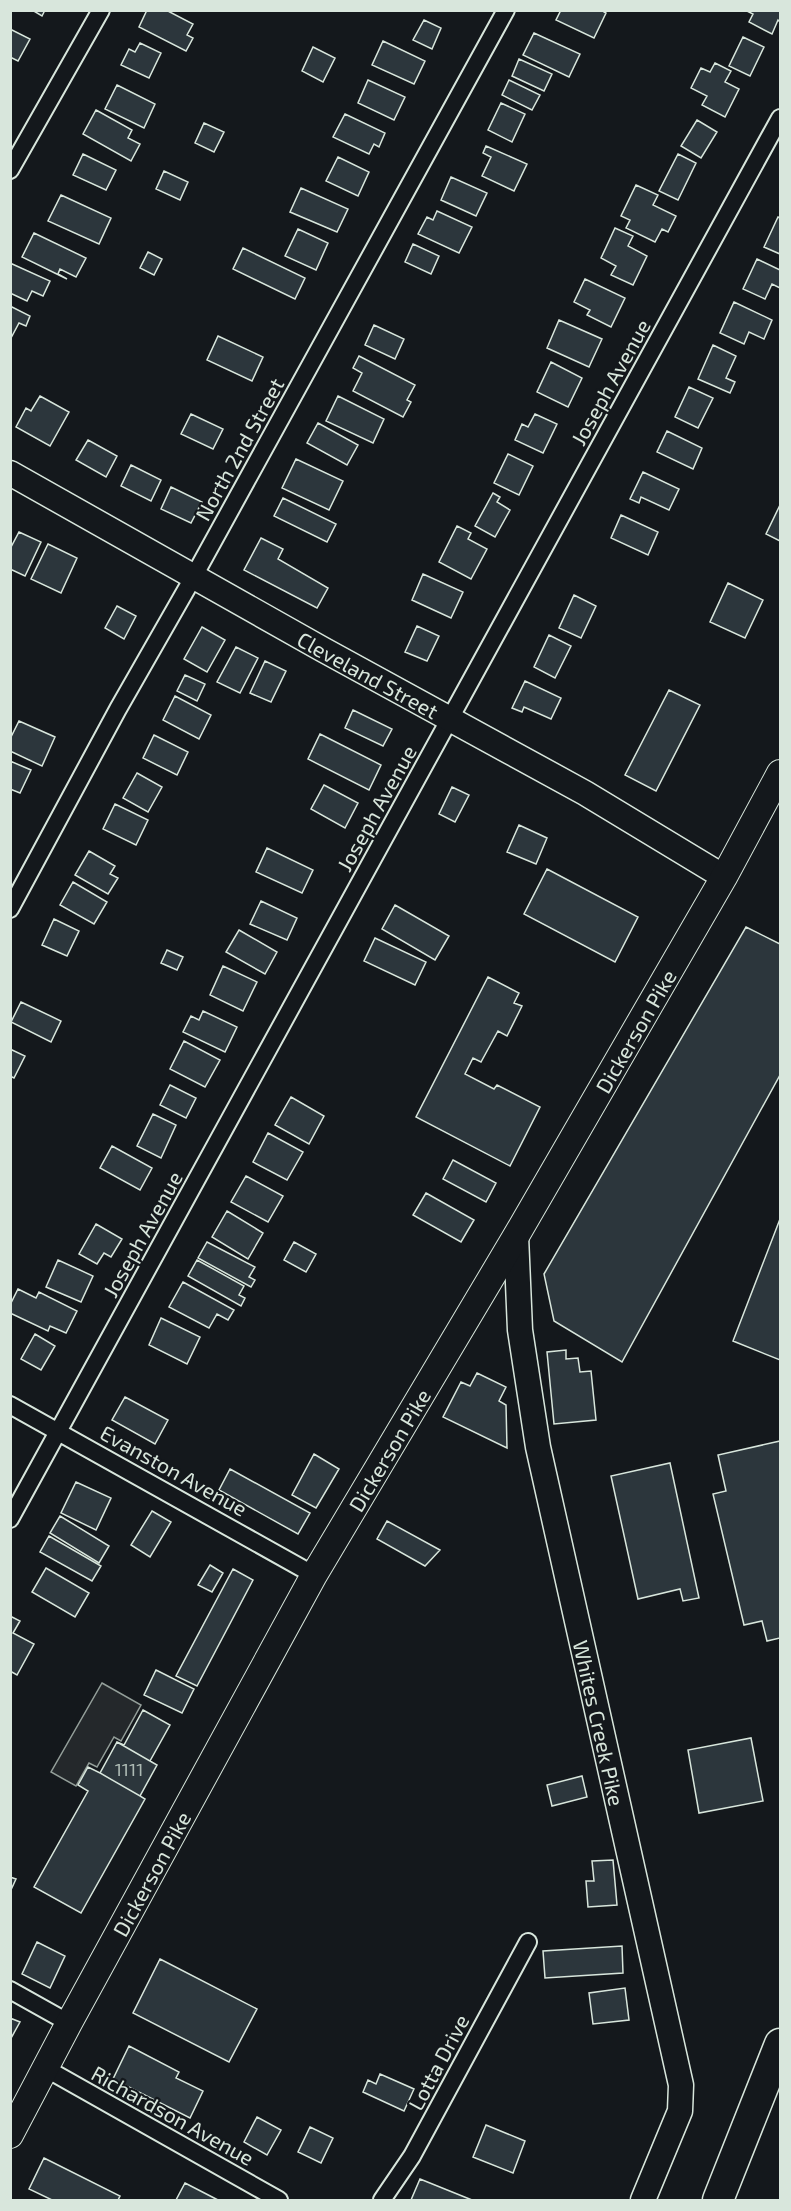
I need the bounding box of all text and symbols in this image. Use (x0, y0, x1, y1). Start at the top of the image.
street label: Joseph Avenue (565, 315, 655, 449)
street label: North 2nd Street (189, 373, 289, 525)
street label: Cleveland Street (294, 626, 443, 723)
street label: Joseph Avenue (331, 741, 421, 875)
street label: Dickerson Pike (589, 965, 680, 1097)
street label: Joseph Avenue (97, 1167, 187, 1301)
street label: Dickerson Pike (342, 1384, 435, 1516)
street label: Evanston Avenue (96, 1419, 252, 1521)
street label: Whites Creek Pike (569, 1637, 630, 1808)
house number: 1111 (115, 1758, 143, 1780)
street label: Dickerson Pike (107, 1807, 195, 1940)
street label: Lotta Drive (402, 2010, 474, 2114)
street label: Richardson Avenue (87, 2060, 259, 2170)

